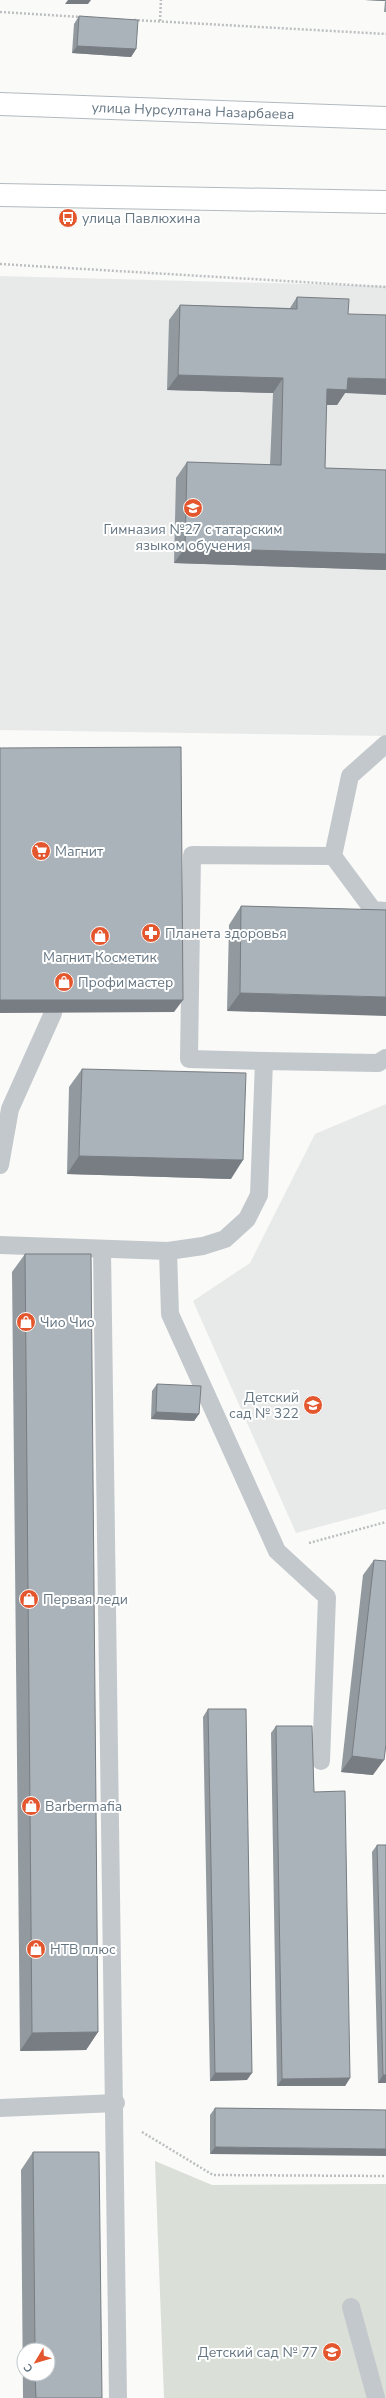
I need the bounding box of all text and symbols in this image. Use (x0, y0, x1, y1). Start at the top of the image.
street label: улица Нурсултана Назарбаева (91, 98, 295, 124)
bus stop icon: улица Павлюхина (57, 207, 79, 229)
place label: улица Павлюхина (82, 209, 201, 228)
school or university icon: Гимназия №27 с татарским языком обучения (182, 497, 204, 519)
place label: Гимназия №27 с татарским языком обучения (104, 520, 282, 555)
supermarket icon: Магнит (30, 840, 52, 862)
place label: Магнит (55, 842, 104, 861)
pharmacy icon: Планета здоровья (140, 922, 162, 944)
place label: Планета здоровья (165, 924, 287, 943)
shop icon: Магнит Косметик (89, 925, 111, 947)
place label: Магнит Косметик (43, 948, 158, 967)
shop icon: Профи мастер (53, 971, 75, 993)
place label: Профи мастер (78, 973, 173, 992)
shop icon: Чио Чио (15, 1311, 37, 1333)
place label: Чио Чио (40, 1313, 95, 1332)
place label: Детский сад № 322 (229, 1388, 299, 1423)
school or university icon: Детский сад № 322 (302, 1394, 324, 1416)
shop icon: Первая леди (18, 1588, 40, 1610)
place label: Первая леди (43, 1590, 128, 1609)
shop icon: Barbermafia (20, 1795, 42, 1817)
place label: Barbermafia (45, 1797, 122, 1816)
shop icon: НТВ плюс (25, 1938, 47, 1960)
place label: НТВ плюс (50, 1940, 116, 1959)
school or university icon: Детский сад № 77 (321, 2341, 343, 2363)
north arrow (16, 2342, 56, 2382)
place label: Детский сад № 77 (198, 2343, 318, 2362)
text: С (20, 2360, 37, 2375)

